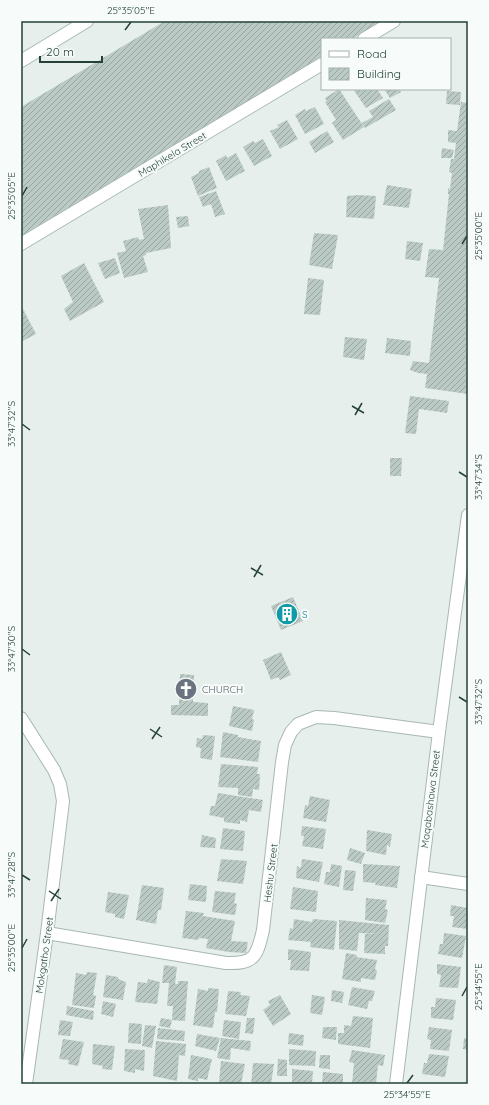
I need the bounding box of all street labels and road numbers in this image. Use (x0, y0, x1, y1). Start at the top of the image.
street label: Maphikela Street (136, 129, 209, 180)
street label: Maqabashawa Street (418, 749, 443, 849)
street label: Heshu Street (260, 842, 281, 903)
street label: Mokgatho Street (33, 915, 56, 994)

